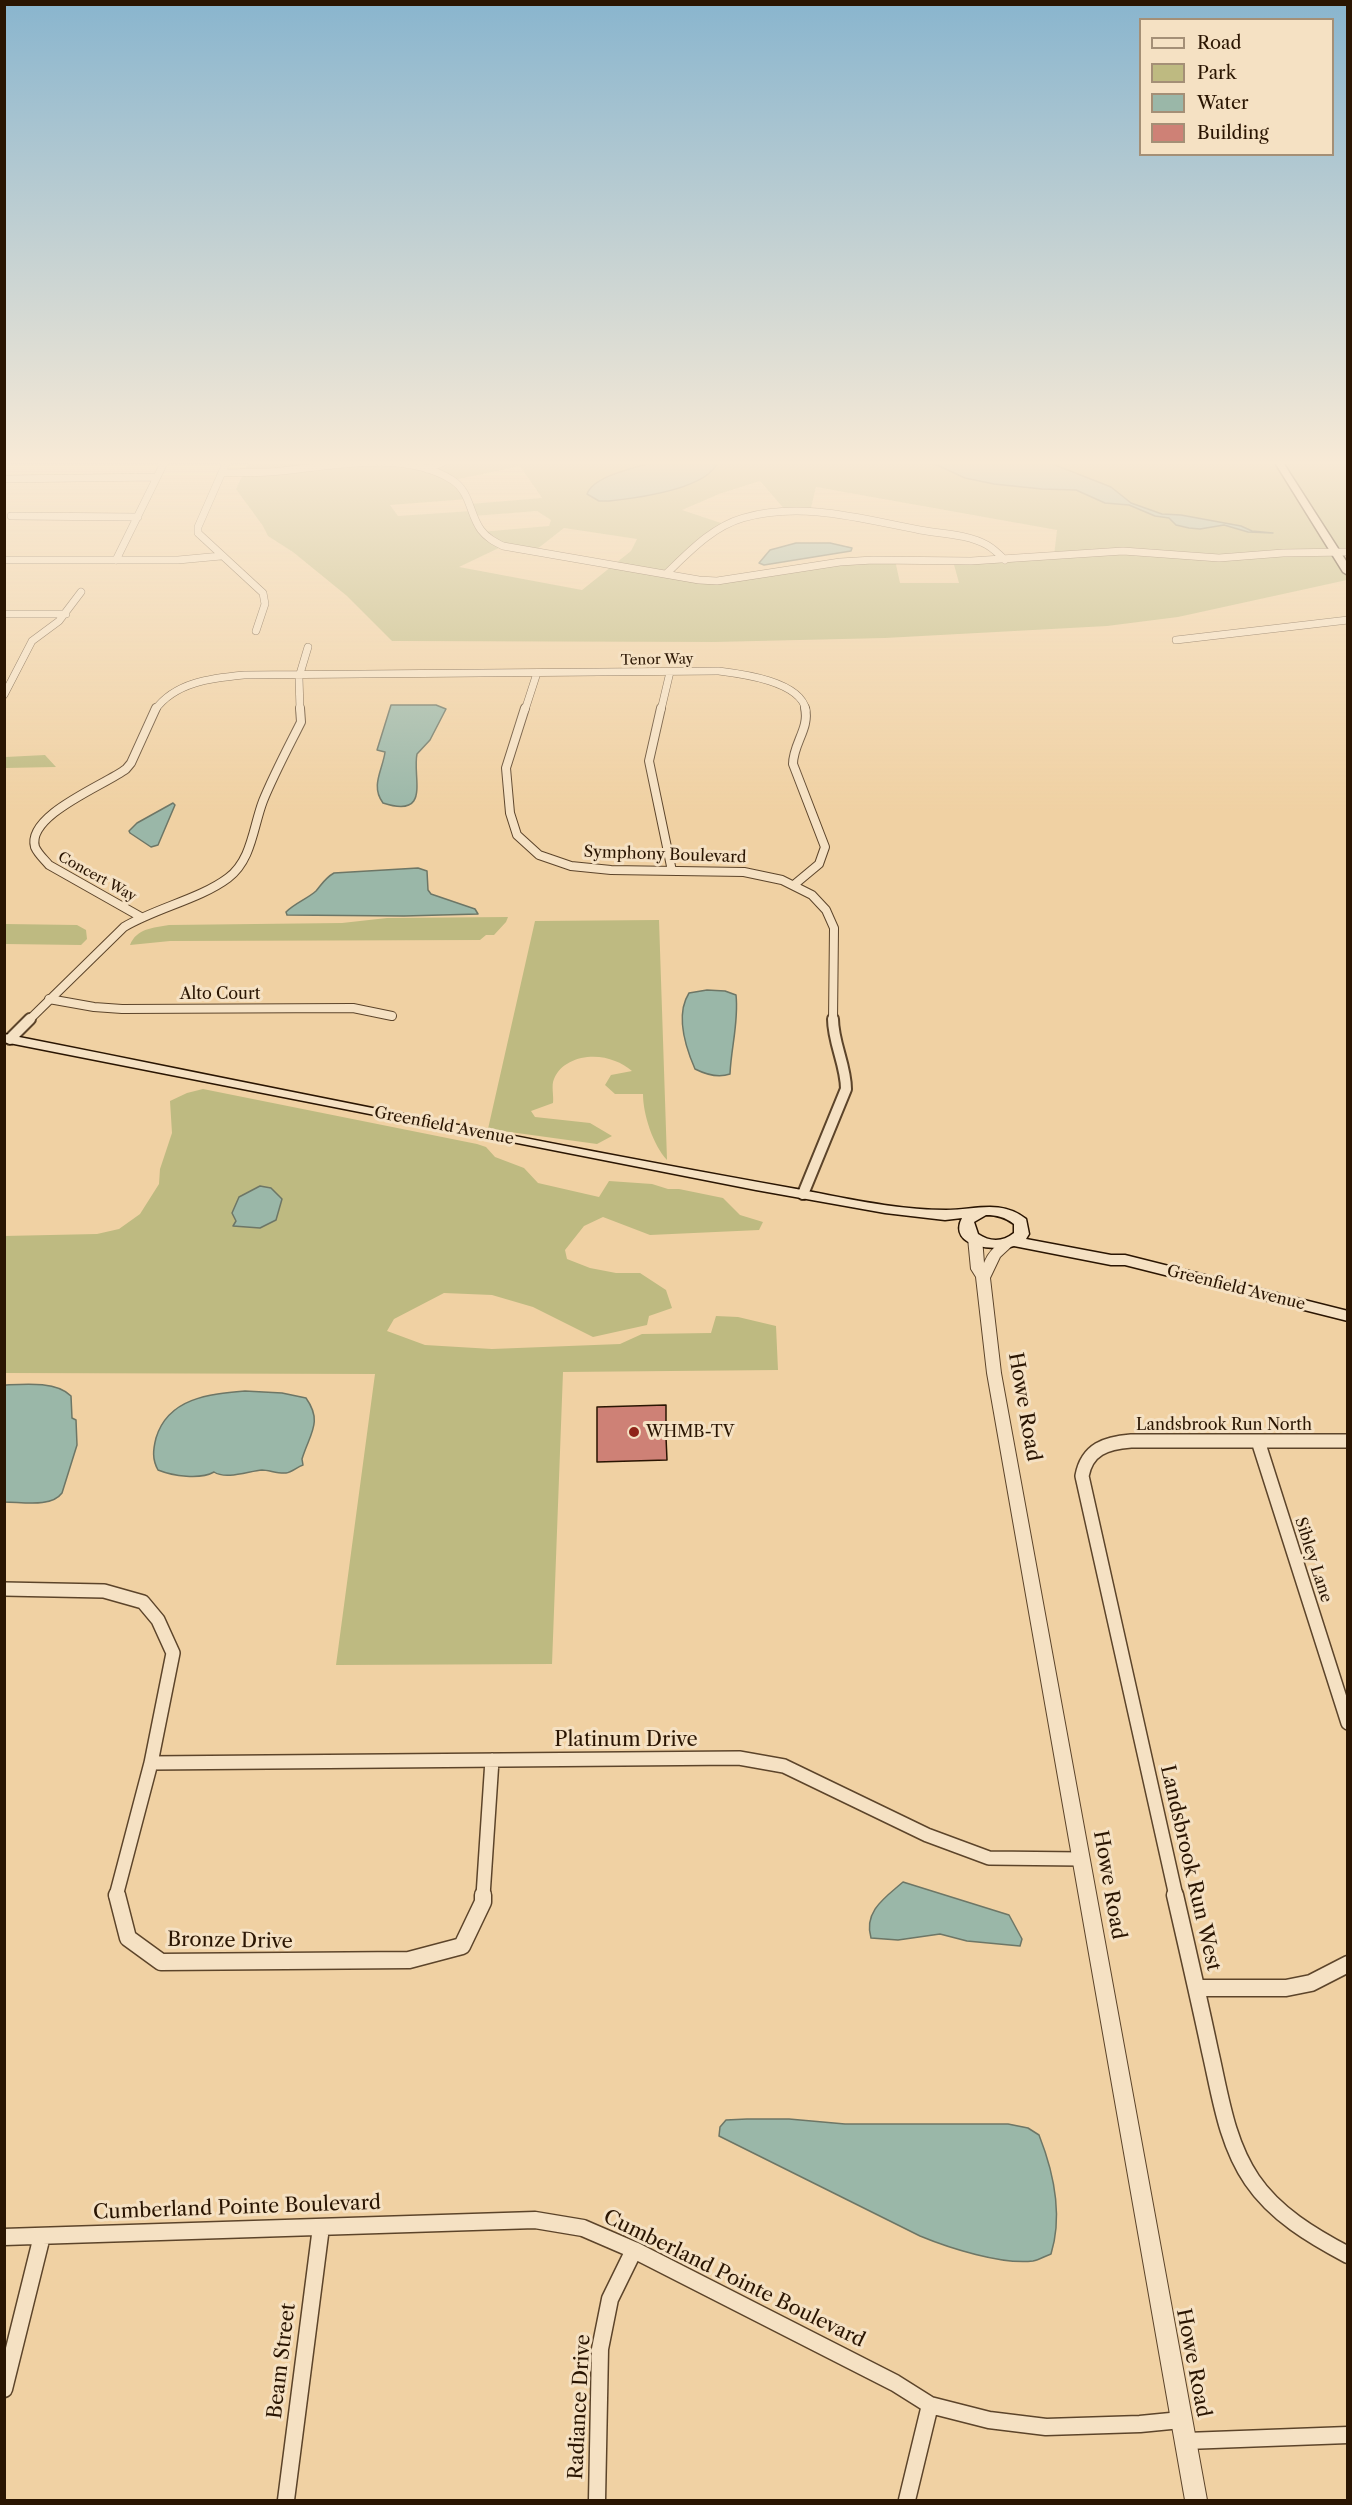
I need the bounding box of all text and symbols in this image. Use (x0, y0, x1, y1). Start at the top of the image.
legend (1139, 18, 1334, 156)
text: Road (1197, 32, 1242, 54)
text: Park (1197, 62, 1236, 84)
text: Water (1197, 92, 1249, 114)
text: Building (1197, 122, 1269, 144)
street label: Tenor Way (620, 651, 694, 669)
street label: Symphony Boulevard (583, 843, 747, 867)
street label: Concert Way (55, 849, 139, 905)
street label: Alto Court (180, 984, 260, 1004)
street label: Greenfield Avenue (372, 1103, 516, 1149)
street label: Greenfield Avenue (1165, 1262, 1307, 1314)
street label: Howe Road (1003, 1351, 1045, 1463)
street label: Landsbrook Run North (1136, 1415, 1312, 1435)
place label: WHMB-TV (646, 1422, 734, 1442)
marker: WHMB-TV (627, 1425, 641, 1439)
street label: Sibley Lane (1290, 1515, 1336, 1605)
street label: Platinum Drive (554, 1728, 698, 1752)
street label: Landsbrook Run West (1155, 1763, 1225, 1973)
street label: Howe Road (1088, 1829, 1130, 1941)
street label: Bronze Drive (167, 1928, 293, 1954)
street label: Cumberland Pointe Boulevard (93, 2191, 381, 2225)
street label: Cumberland Pointe Boulevard (599, 2205, 869, 2353)
street label: Beam Street (263, 2302, 301, 2420)
street label: Howe Road (1171, 2307, 1215, 2419)
street label: Radiance Drive (564, 2334, 596, 2480)

